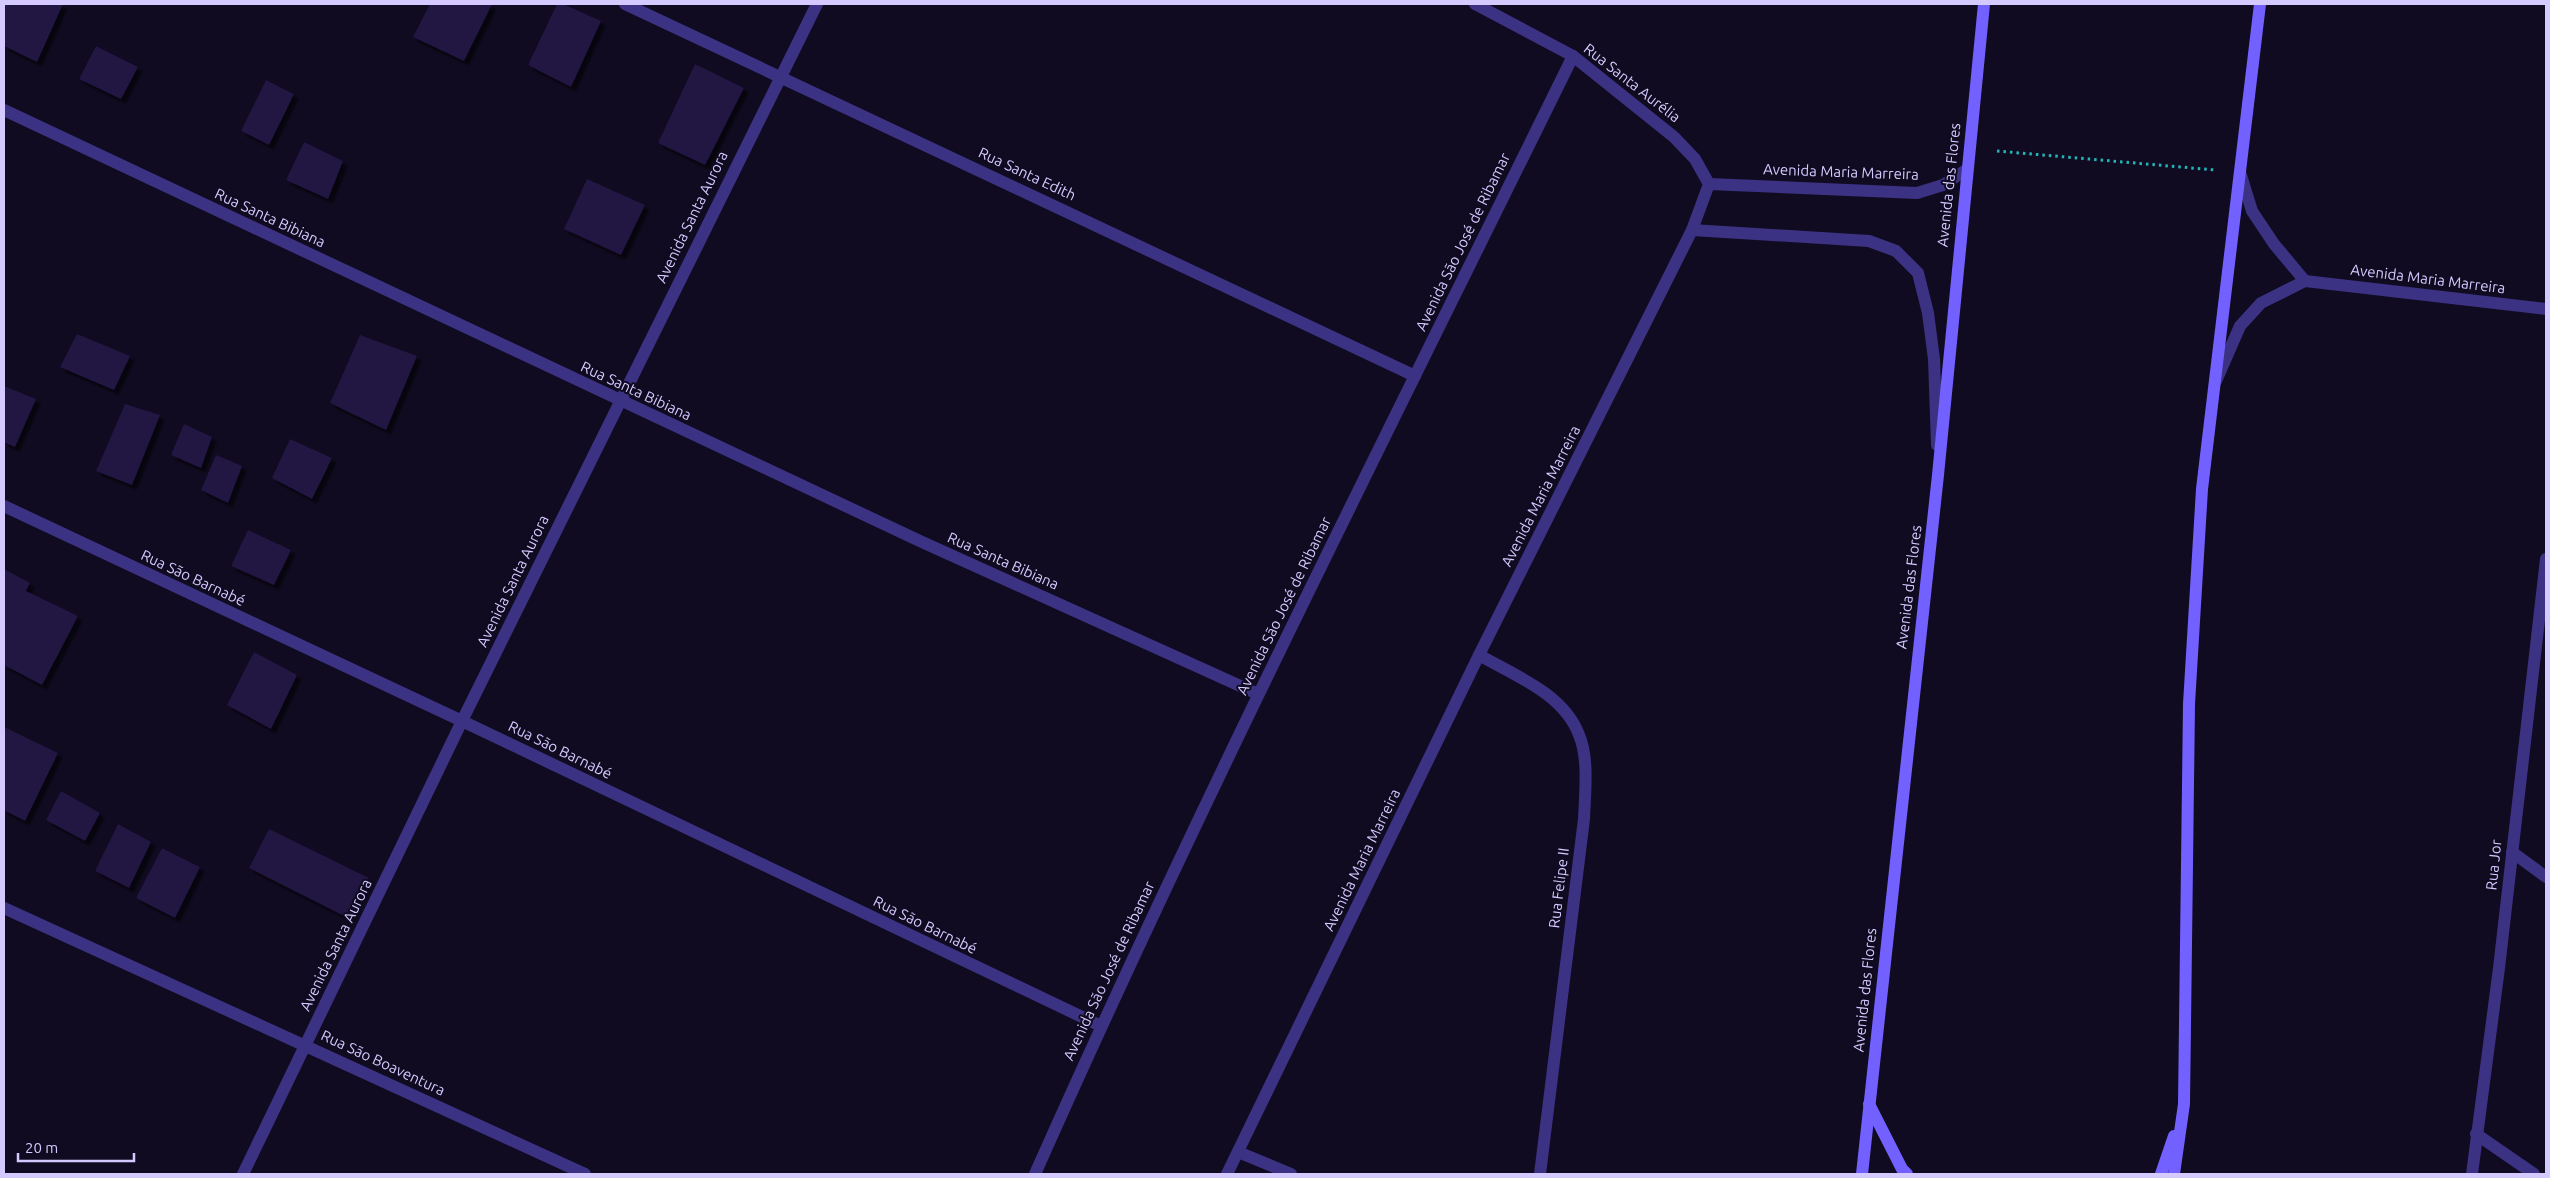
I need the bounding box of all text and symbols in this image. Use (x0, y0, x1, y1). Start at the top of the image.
street label: Rua Santa Aurélia (1581, 40, 1684, 126)
street label: Avenida das Flores (1934, 122, 1963, 248)
street label: Rua Santa Edith (976, 144, 1079, 204)
street label: Avenida Santa Aurora (652, 148, 731, 285)
street label: Avenida São José de Ribamar (1412, 150, 1513, 333)
street label: Avenida Maria Marreira (1763, 160, 1919, 183)
street label: Rua Santa Bibiana (212, 185, 328, 251)
street label: Avenida Maria Marreira (2350, 261, 2506, 296)
street label: Rua Santa Bibiana (578, 358, 694, 424)
street label: Avenida Maria Marreira (1498, 422, 1584, 569)
street label: Avenida Santa Aurora (473, 512, 552, 649)
street label: Avenida São José de Ribamar (1233, 514, 1334, 697)
street label: Avenida das Flores (1892, 524, 1925, 650)
street label: Rua Santa Bibiana (945, 528, 1061, 593)
street label: Rua São Barnabé (138, 546, 248, 609)
street label: Rua São Barnabé (506, 717, 615, 782)
street label: Avenida Maria Marreira (1320, 786, 1403, 934)
street label: Rua Jor (2482, 838, 2505, 891)
street label: Rua Felipe II (1545, 847, 1572, 929)
street label: Avenida Santa Aurora (296, 876, 375, 1013)
street label: Avenida São José de Ribamar (1059, 878, 1158, 1063)
street label: Rua São Barnabé (871, 892, 980, 957)
street label: Avenida das Flores (1850, 927, 1879, 1053)
street label: Rua São Boaventura (319, 1026, 448, 1099)
scale bar (18, 1130, 134, 1162)
text: 20 m (25, 1139, 58, 1156)

